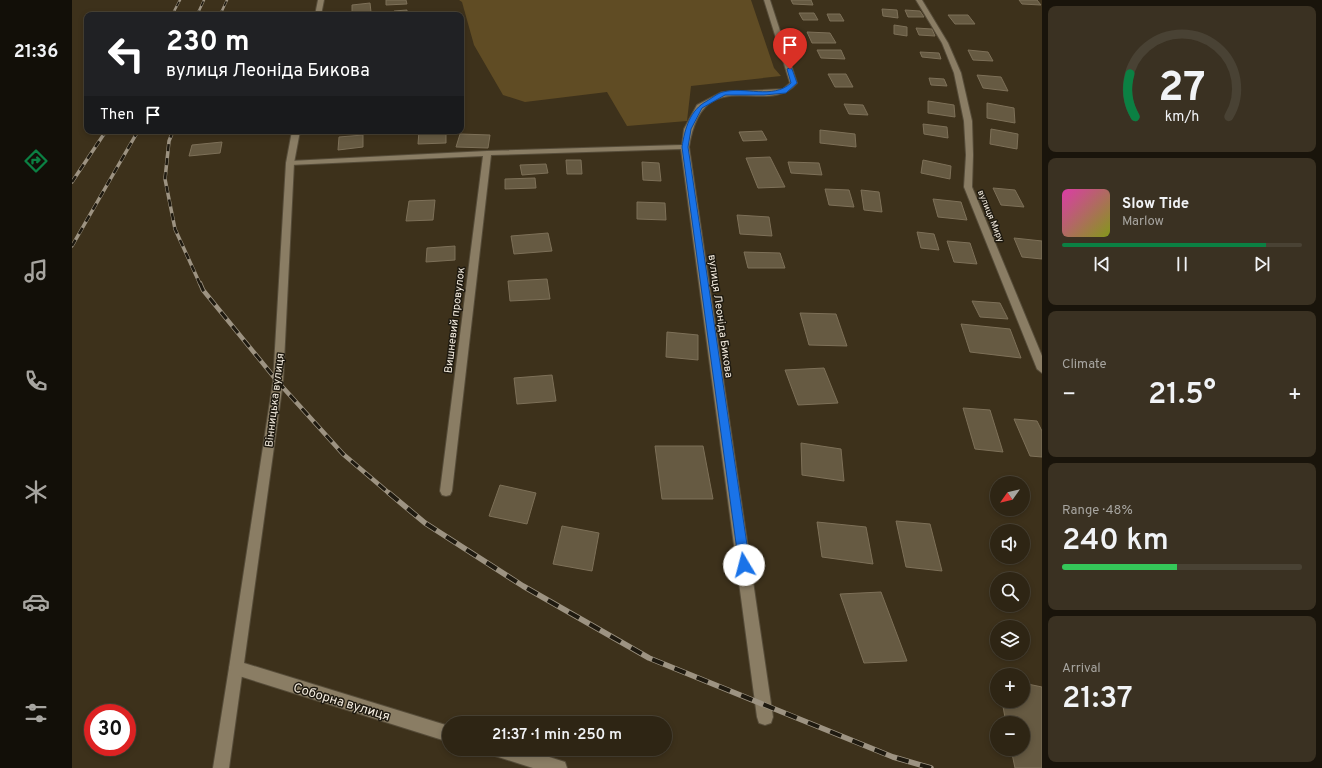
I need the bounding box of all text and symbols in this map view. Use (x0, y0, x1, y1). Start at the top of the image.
text: 230 m (166, 25, 249, 61)
icon: left (100, 28, 152, 80)
pin (773, 28, 807, 69)
icon: arrive (779, 34, 801, 56)
text: 21:36 (14, 41, 58, 64)
text: вулиця Леоніда Бикова (166, 60, 370, 83)
text: 27 (1158, 63, 1206, 116)
icon: arrive (142, 104, 164, 126)
text: Then (100, 106, 134, 125)
text: km/h (1165, 108, 1199, 126)
icon: directions (22, 147, 50, 175)
street label: вулиця Миру (975, 188, 1006, 244)
text: Slow Tide (1122, 195, 1189, 214)
text: Marlow (1122, 214, 1164, 230)
icon: previous (1091, 253, 1113, 275)
icon: pause (1171, 253, 1193, 275)
icon: next (1251, 253, 1273, 275)
street label: вулиця Леоніда Бикова (704, 254, 736, 379)
icon: music (22, 257, 50, 285)
street label: Вишневий провулок (442, 266, 468, 374)
street label: Вінницька вулиця (262, 352, 288, 448)
text: Climate (1062, 357, 1107, 373)
icon: phone (22, 367, 50, 395)
text: 21.5° (1148, 377, 1216, 414)
text: − (1062, 382, 1076, 409)
text: + (1288, 382, 1302, 409)
north arrow (990, 476, 1030, 516)
map controls (990, 476, 1030, 756)
icon: climate (22, 478, 50, 506)
text: Range · 48% (1062, 503, 1133, 519)
text: 240 km (1062, 523, 1169, 560)
button: sound (990, 524, 1030, 564)
position arrow (723, 544, 765, 586)
button: search (990, 572, 1030, 612)
icon: car (22, 588, 50, 616)
button: layers (990, 620, 1030, 660)
text: Arrival (1062, 661, 1101, 677)
button: + (990, 668, 1030, 708)
street label: Соборна вулиця (291, 681, 392, 725)
text: 21:37 (1062, 681, 1133, 718)
icon: filters (22, 699, 50, 727)
speed limit sign: 30 (84, 704, 136, 756)
button: − (990, 716, 1030, 756)
text: 21:37 · 1 min · 250 m (492, 726, 622, 745)

